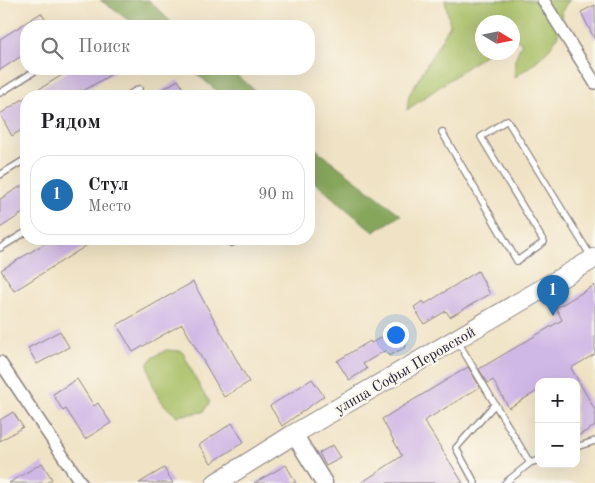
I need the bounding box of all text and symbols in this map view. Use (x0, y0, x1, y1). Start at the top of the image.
north arrow (475, 15, 520, 60)
search box (20, 20, 315, 75)
icon: search (38, 34, 66, 62)
text: Поиск (78, 38, 130, 57)
text: Рядом (40, 112, 101, 133)
text: Стул (88, 176, 129, 195)
text: 1 (52, 187, 62, 203)
text: 90 m (258, 187, 294, 203)
text: Место (88, 199, 131, 215)
pin: 1 (537, 275, 569, 316)
your location (383, 322, 409, 348)
street label: улица Софьи Перовской (333, 325, 478, 418)
map controls (535, 378, 580, 468)
button: + (535, 378, 580, 423)
button: − (535, 423, 580, 468)

